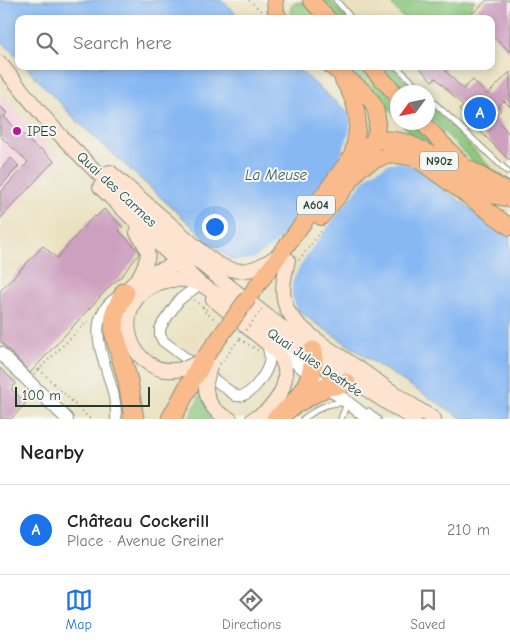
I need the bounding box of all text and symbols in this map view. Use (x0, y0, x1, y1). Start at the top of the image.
search box (15, 15, 495, 70)
icon: search (33, 29, 61, 57)
text: Search here (73, 32, 172, 54)
north arrow (390, 85, 435, 130)
pin: A (464, 94, 496, 132)
place label: IPES (27, 123, 57, 140)
marker: IPES (11, 125, 23, 137)
street label: Quai des Carmes (73, 148, 160, 231)
road number: N90z (420, 152, 458, 170)
water label: La Meuse (245, 166, 307, 184)
road number: A604 (297, 196, 335, 214)
your location (202, 214, 228, 240)
street label: Quai Jules Destrée (264, 324, 366, 401)
scale bar (15, 384, 150, 407)
text: 100 m (22, 387, 61, 404)
text: Nearby (20, 440, 84, 464)
text: Château Cockerill (67, 510, 209, 532)
text: A (32, 521, 40, 539)
text: 210 m (447, 521, 490, 539)
text: Place · Avenue Greiner (67, 532, 223, 550)
tab: Map (65, 586, 93, 633)
tab: Directions (222, 586, 281, 633)
tab: Saved (410, 586, 445, 633)

